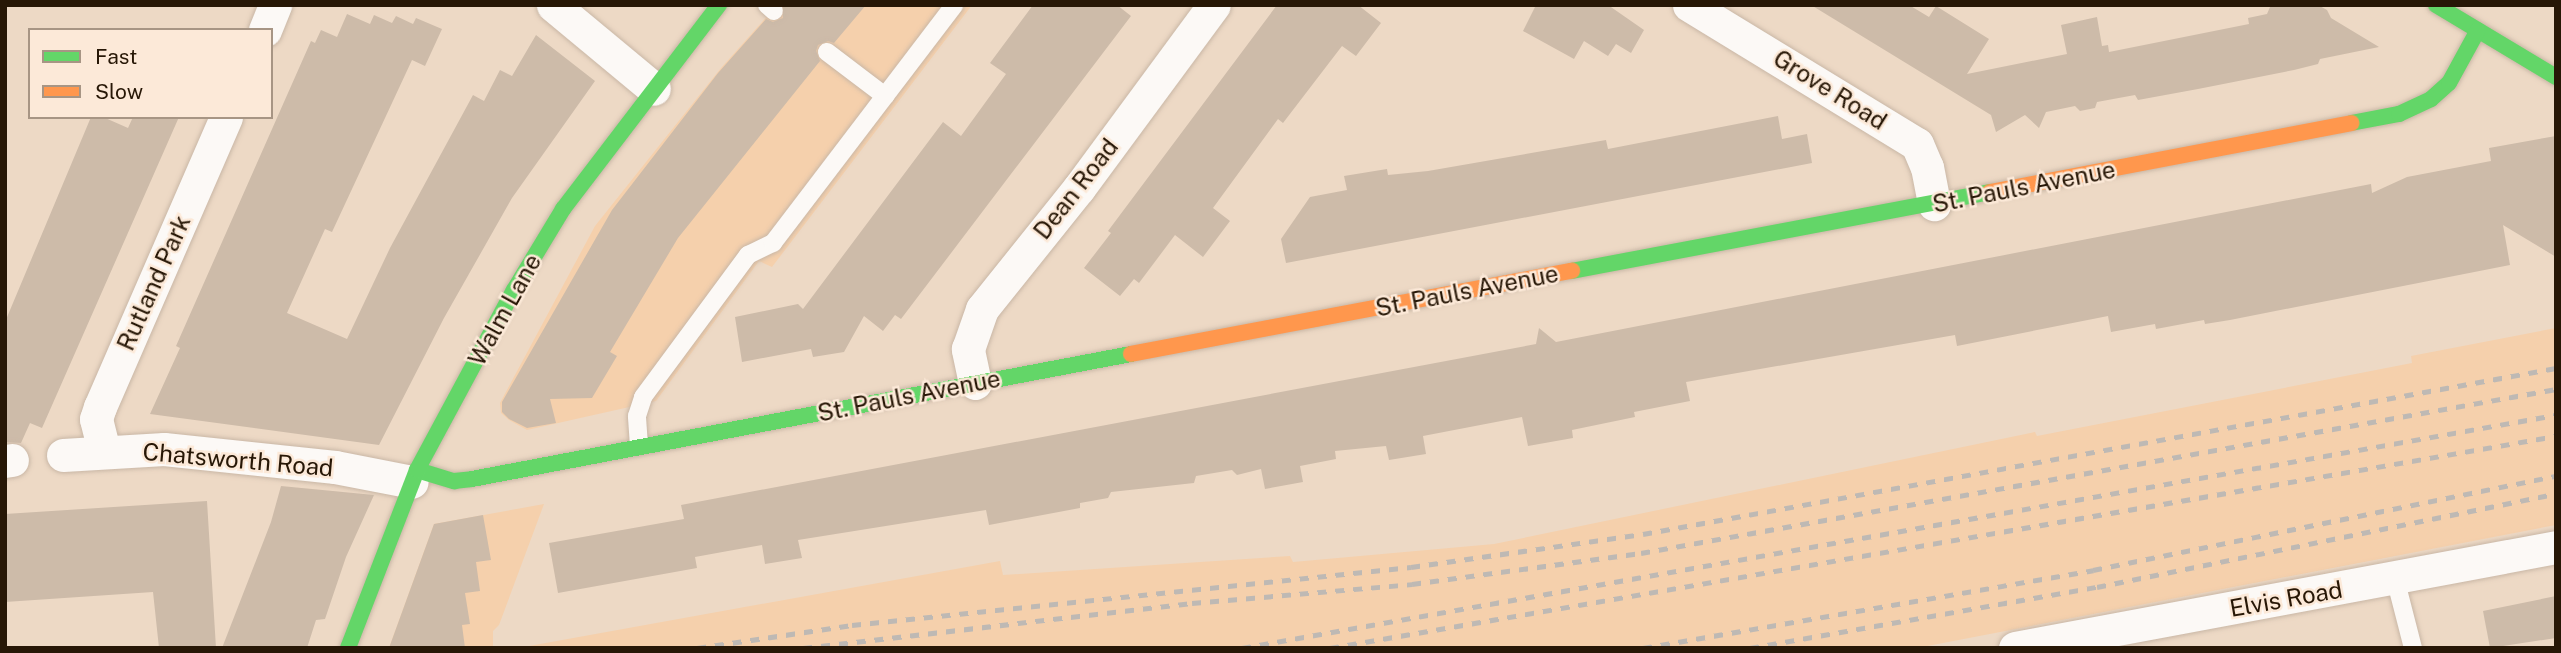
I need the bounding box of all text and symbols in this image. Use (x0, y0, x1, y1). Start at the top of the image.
legend (28, 28, 273, 119)
text: Fast (95, 44, 137, 69)
street label: Grove Road (1768, 44, 1892, 136)
text: Slow (95, 79, 143, 104)
street label: Dean Road (1028, 133, 1124, 245)
street label: St. Pauls Avenue (1930, 155, 2118, 219)
street label: Rutland Park (111, 211, 197, 355)
street label: Walm Lane (463, 249, 547, 371)
street label: St. Pauls Avenue (1373, 259, 1561, 323)
street label: St. Pauls Avenue (815, 364, 1003, 428)
street label: Chatsworth Road (141, 437, 335, 483)
street label: Elvis Road (2227, 575, 2345, 623)

